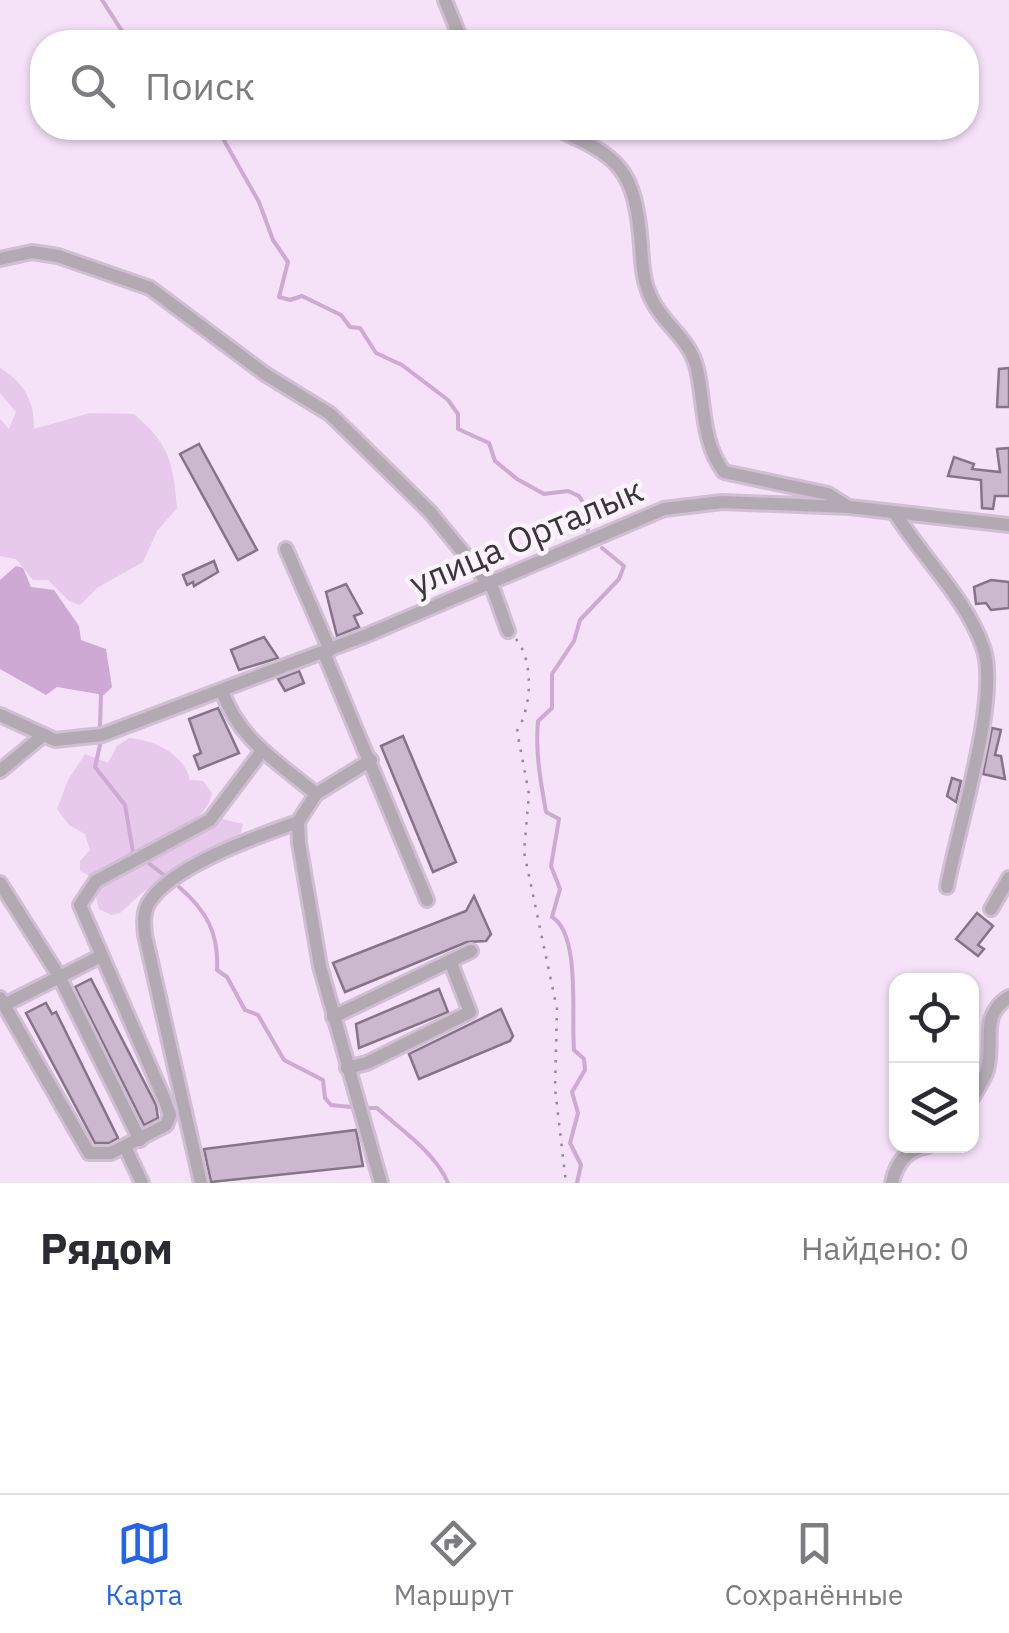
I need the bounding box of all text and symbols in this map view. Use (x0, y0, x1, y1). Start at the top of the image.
search box (30, 30, 979, 140)
icon: search (65, 58, 120, 113)
text: Поиск (145, 61, 255, 110)
street label: улица Орталык (402, 466, 650, 606)
map controls (889, 973, 979, 1153)
button: locate (889, 973, 979, 1063)
button: layers (889, 1063, 979, 1153)
text: Рядом (40, 1221, 173, 1276)
text: Найдено: 0 (801, 1227, 969, 1269)
tab: Карта (106, 1516, 183, 1613)
tab: Маршрут (394, 1516, 514, 1613)
tab: Сохранённые (725, 1516, 903, 1613)

